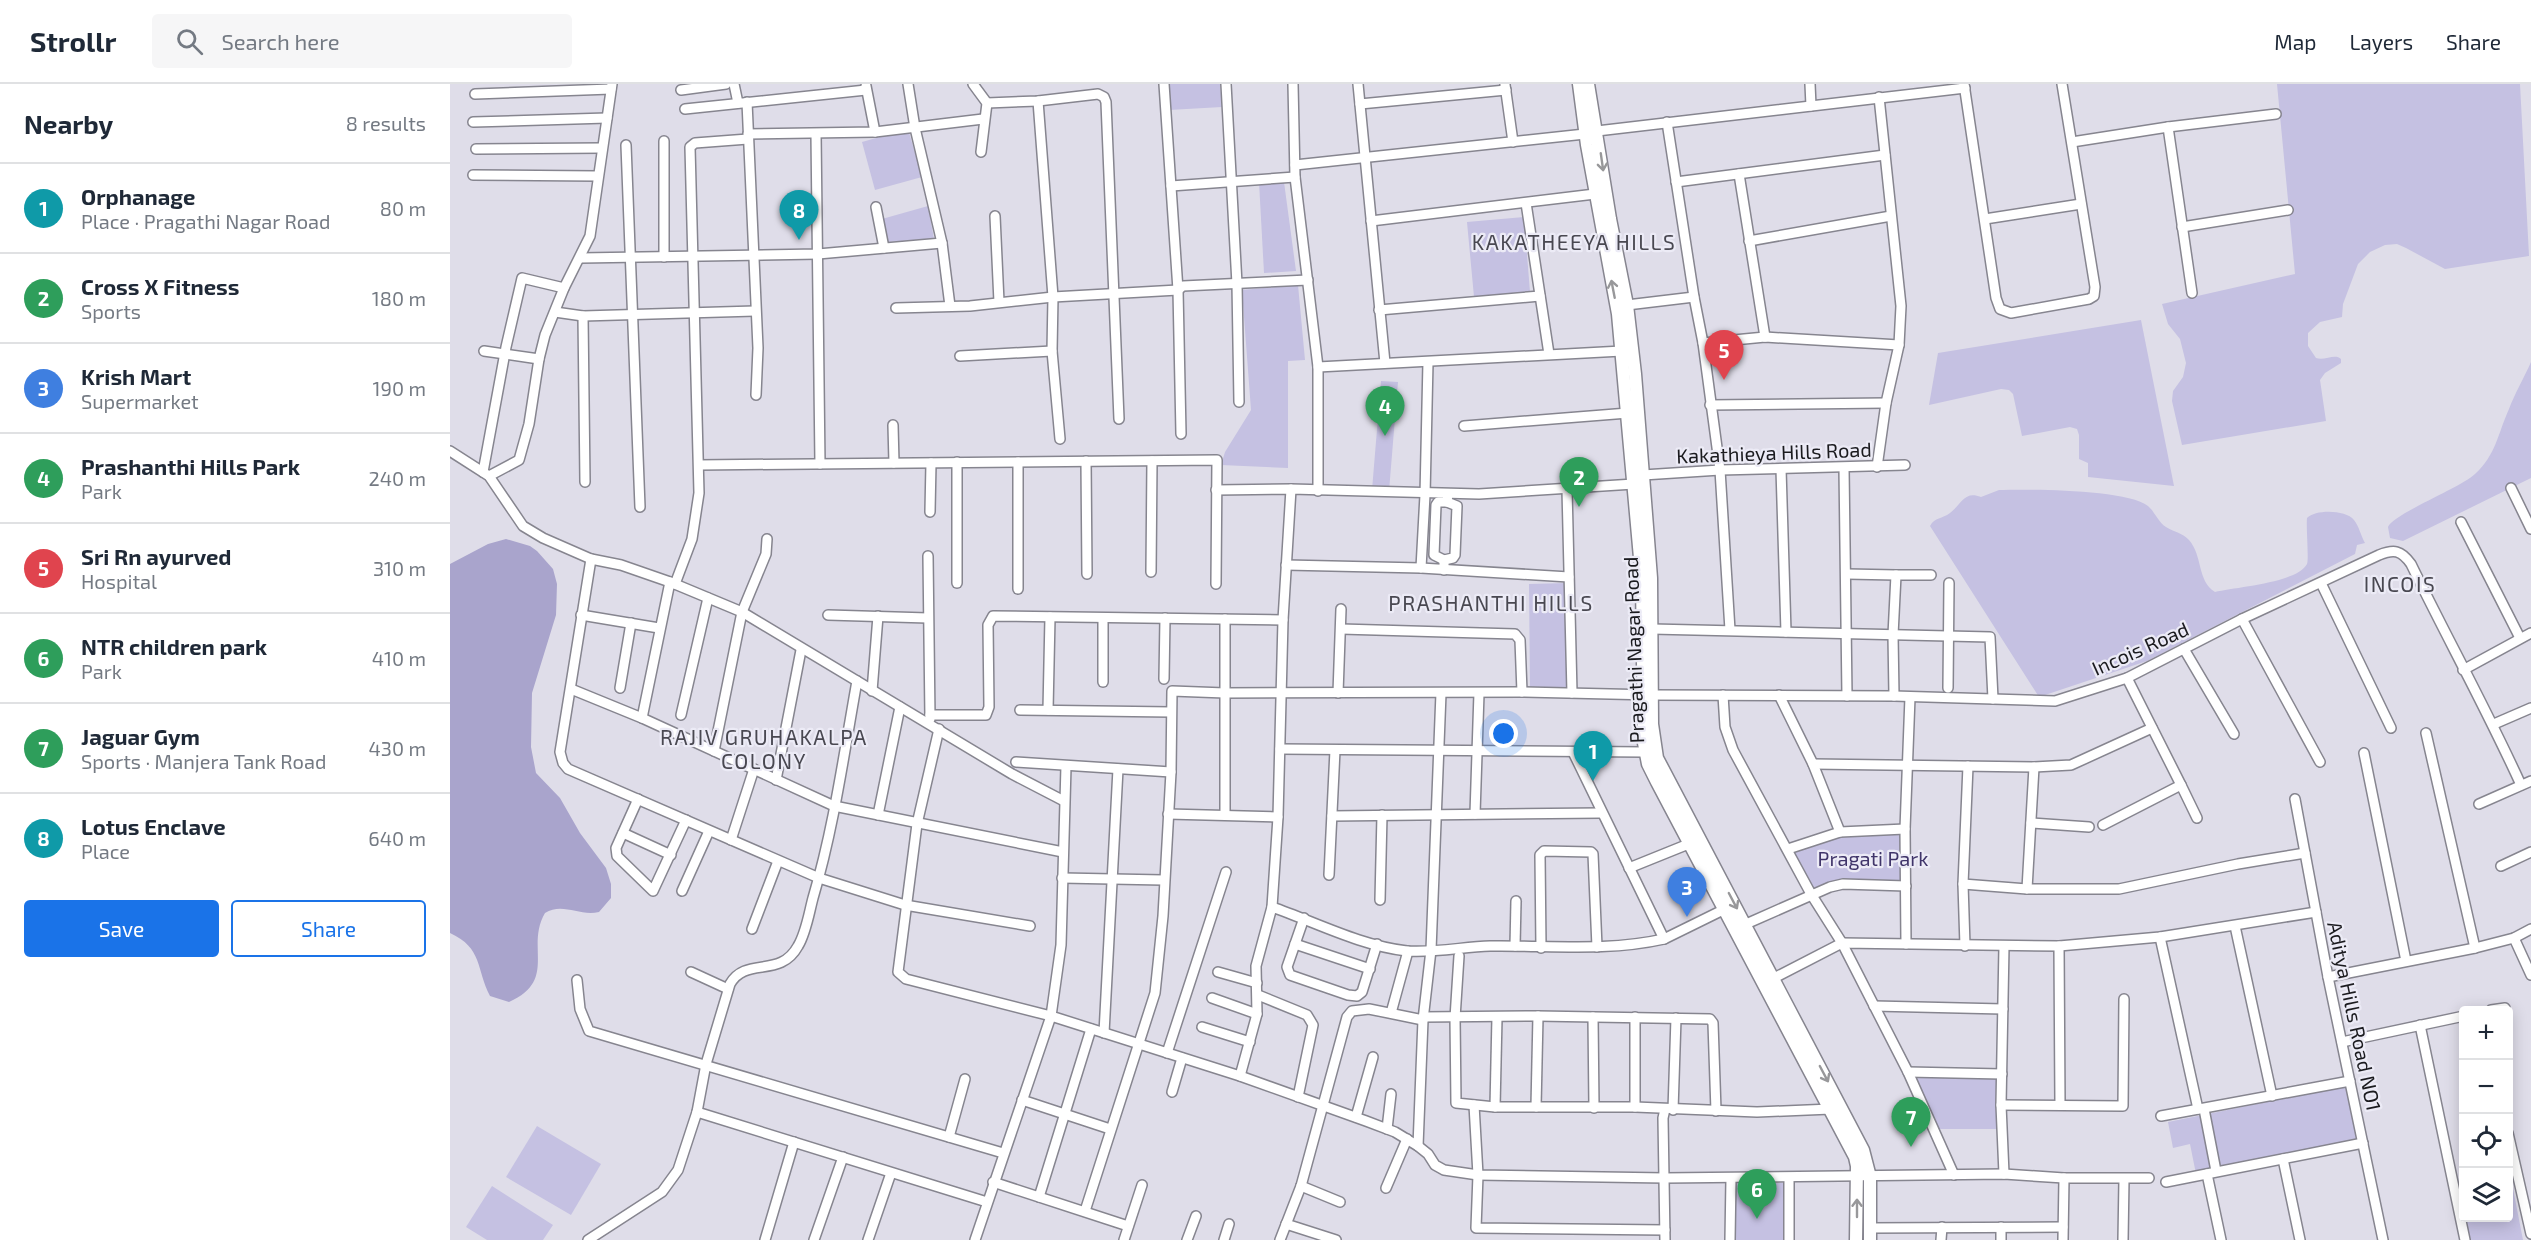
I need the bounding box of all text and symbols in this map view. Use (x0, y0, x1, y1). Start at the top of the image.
search box (152, 14, 572, 68)
text: Strollr (30, 24, 116, 58)
icon: search (173, 25, 206, 58)
text: Search here (221, 28, 340, 54)
text: Map (2274, 29, 2316, 54)
text: Layers (2349, 29, 2413, 54)
text: Share (2446, 29, 2501, 54)
text: Nearby (24, 108, 113, 139)
text: 8 results (346, 111, 426, 135)
one-way arrow (1596, 152, 1607, 172)
text: Orphanage (81, 183, 195, 209)
pin: 8 (780, 190, 818, 240)
text: 1 (39, 196, 48, 220)
text: 80 m (380, 196, 426, 220)
text: Place · Pragathi Nagar Road (81, 209, 330, 233)
district label: KAKATHEEYA HILLS (1472, 229, 1676, 254)
text: Cross X Fitness (81, 273, 239, 299)
one-way arrow (1607, 280, 1618, 300)
text: 2 (38, 286, 49, 310)
text: 180 m (372, 286, 426, 310)
text: Sports (81, 299, 141, 323)
pin: 5 (1704, 330, 1744, 380)
text: Krish Mart (81, 363, 191, 389)
text: 3 (38, 376, 49, 400)
text: 190 m (373, 376, 426, 400)
pin: 4 (1366, 386, 1404, 436)
text: Supermarket (81, 389, 199, 413)
street label: Kakathieya Hills Road (1676, 437, 1872, 467)
text: Prashanthi Hills Park (81, 453, 300, 479)
pin: 2 (1560, 458, 1598, 507)
text: 4 (37, 466, 50, 490)
text: 240 m (368, 466, 426, 490)
text: Park (81, 479, 122, 503)
text: Sri Rn ayurved (81, 543, 231, 569)
text: 5 (38, 556, 49, 580)
text: 310 m (373, 556, 426, 580)
street label: Pragathi Nagar Road (1618, 556, 1648, 744)
text: Hospital (81, 569, 157, 593)
district label: INCOIS (2364, 571, 2436, 596)
district label: PRASHANTHI HILLS (1388, 590, 1594, 615)
street label: Incois Road (2088, 616, 2192, 680)
text: NTR children park (81, 633, 267, 659)
text: 6 (38, 646, 49, 670)
text: 410 m (372, 646, 426, 670)
text: Park (81, 659, 122, 683)
your location (1489, 719, 1518, 748)
text: Jaguar Gym (81, 723, 200, 749)
district label: RAJIV GRUHAKALPA COLONY (660, 724, 868, 773)
pin: 1 (1574, 732, 1612, 781)
text: 7 (38, 736, 49, 760)
text: 430 m (369, 736, 426, 760)
text: Sports · Manjera Tank Road (81, 749, 326, 773)
text: Lotus Enclave (81, 813, 226, 839)
text: 8 (37, 826, 50, 850)
text: 640 m (368, 826, 426, 850)
text: Place (81, 839, 130, 863)
park label: Pragati Park (1818, 846, 1928, 870)
pin: 3 (1668, 868, 1706, 917)
one-way arrow (1728, 892, 1739, 910)
button: Save (24, 900, 219, 957)
button: Share (231, 900, 426, 957)
street label: Aditya Hills Road NO1 (2323, 919, 2387, 1113)
map controls (2459, 1006, 2513, 1222)
button: + (2459, 1006, 2513, 1060)
button: − (2459, 1060, 2513, 1114)
one-way arrow (1818, 1065, 1830, 1082)
pin: 7 (1892, 1098, 1930, 1147)
button: locate (2459, 1114, 2513, 1168)
button: layers (2459, 1168, 2513, 1222)
pin: 6 (1738, 1170, 1776, 1219)
one-way arrow (1851, 1199, 1863, 1219)

